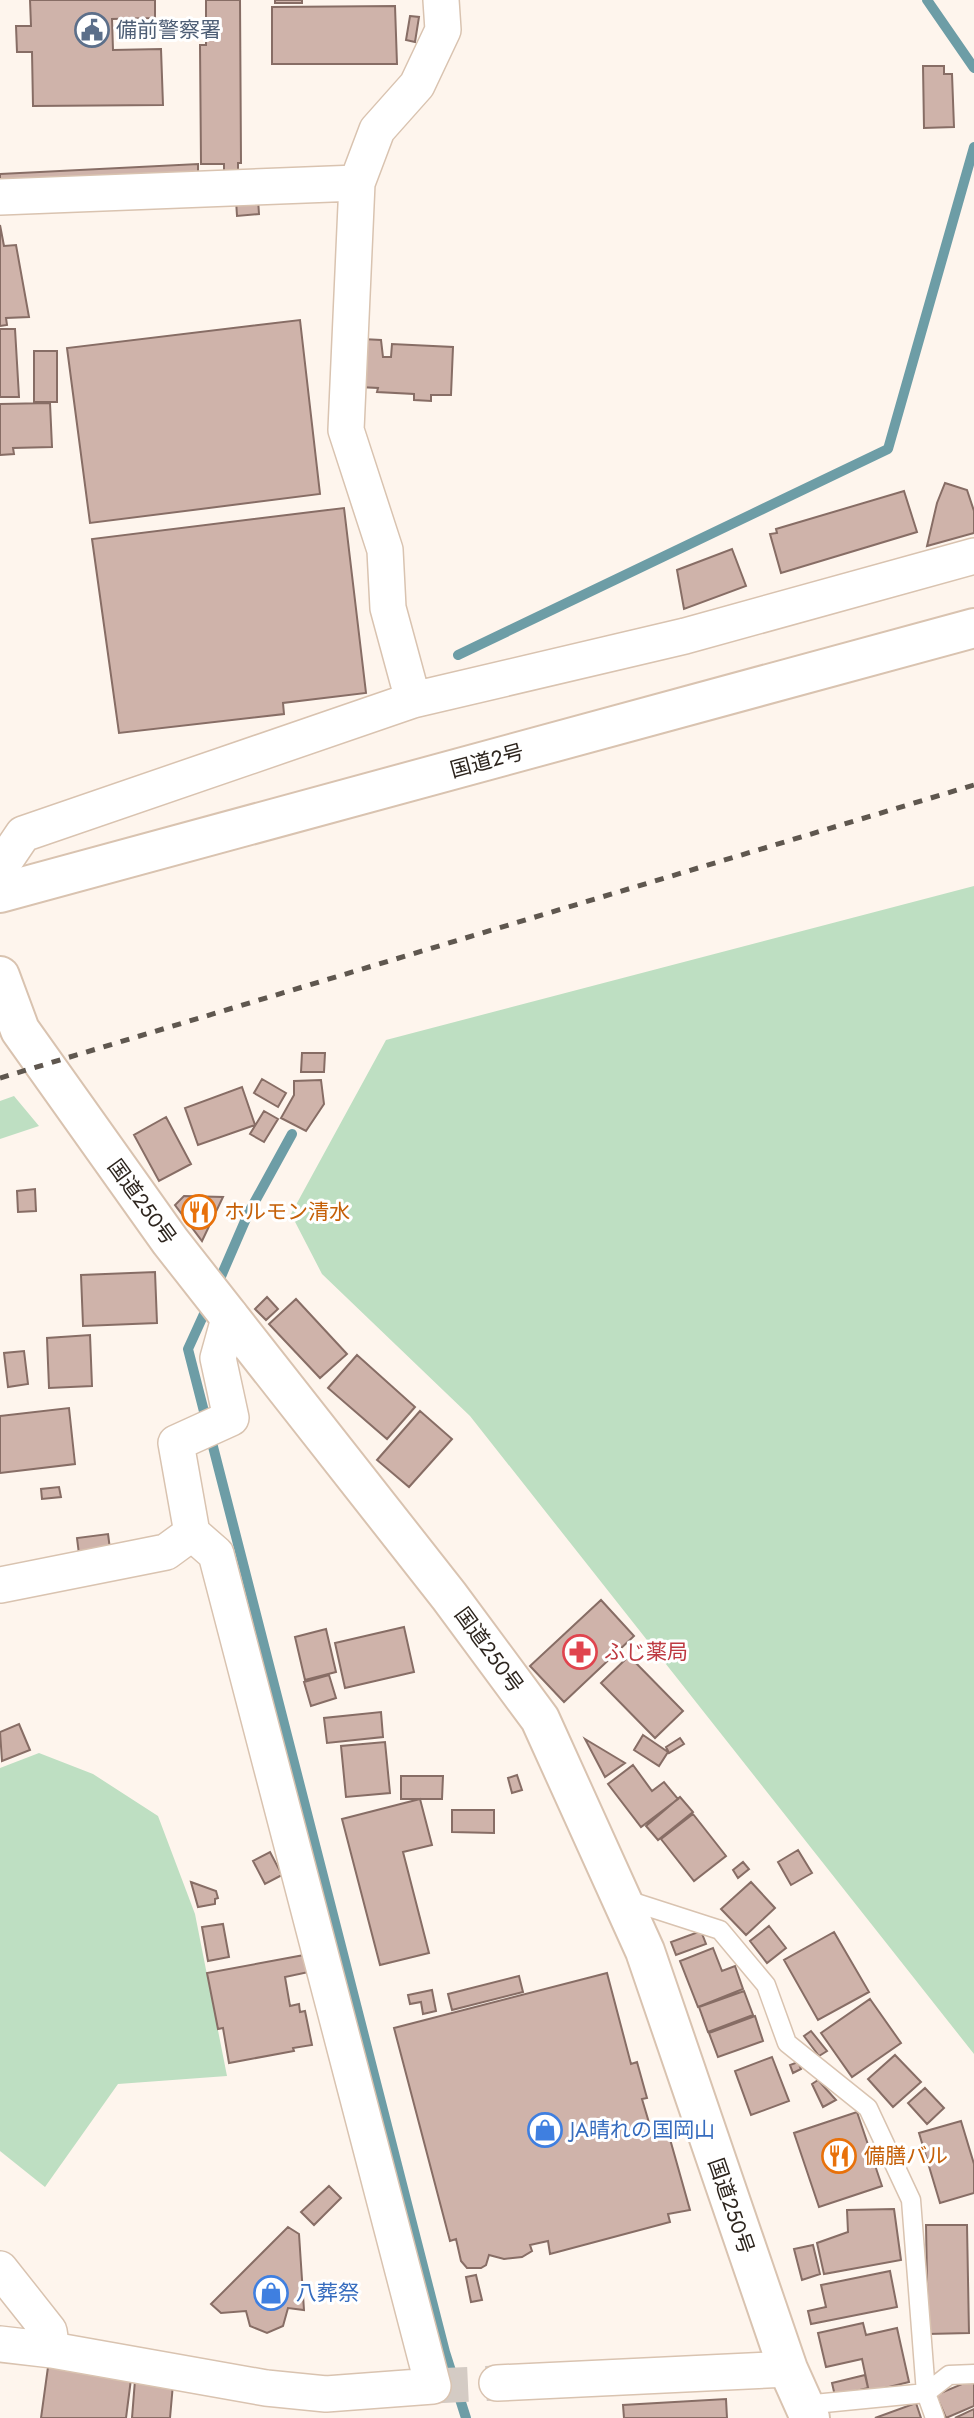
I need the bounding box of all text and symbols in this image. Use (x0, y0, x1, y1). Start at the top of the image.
public building icon: 備前警察署 (73, 11, 111, 49)
place label: 備前警察署 (116, 15, 221, 45)
street label: 国道2号 (447, 737, 527, 785)
street label: 国道250号 (101, 1153, 183, 1251)
restaurant icon: ホルモン清水 (180, 1193, 218, 1231)
place label: ホルモン清水 (224, 1197, 350, 1227)
street label: 国道250号 (448, 1601, 530, 1699)
pharmacy icon: ふじ薬局 (561, 1633, 599, 1671)
place label: ふじ薬局 (604, 1637, 688, 1667)
shop icon: JA晴れの国岡山 (526, 2111, 564, 2149)
place label: JA晴れの国岡山 (567, 2115, 715, 2145)
restaurant icon: 備膳バル (820, 2137, 858, 2175)
place label: 備膳バル (864, 2141, 948, 2171)
street label: 国道250号 (701, 2154, 761, 2258)
shop icon: 八葬祭 (252, 2274, 290, 2312)
place label: 八葬祭 (296, 2278, 359, 2308)

